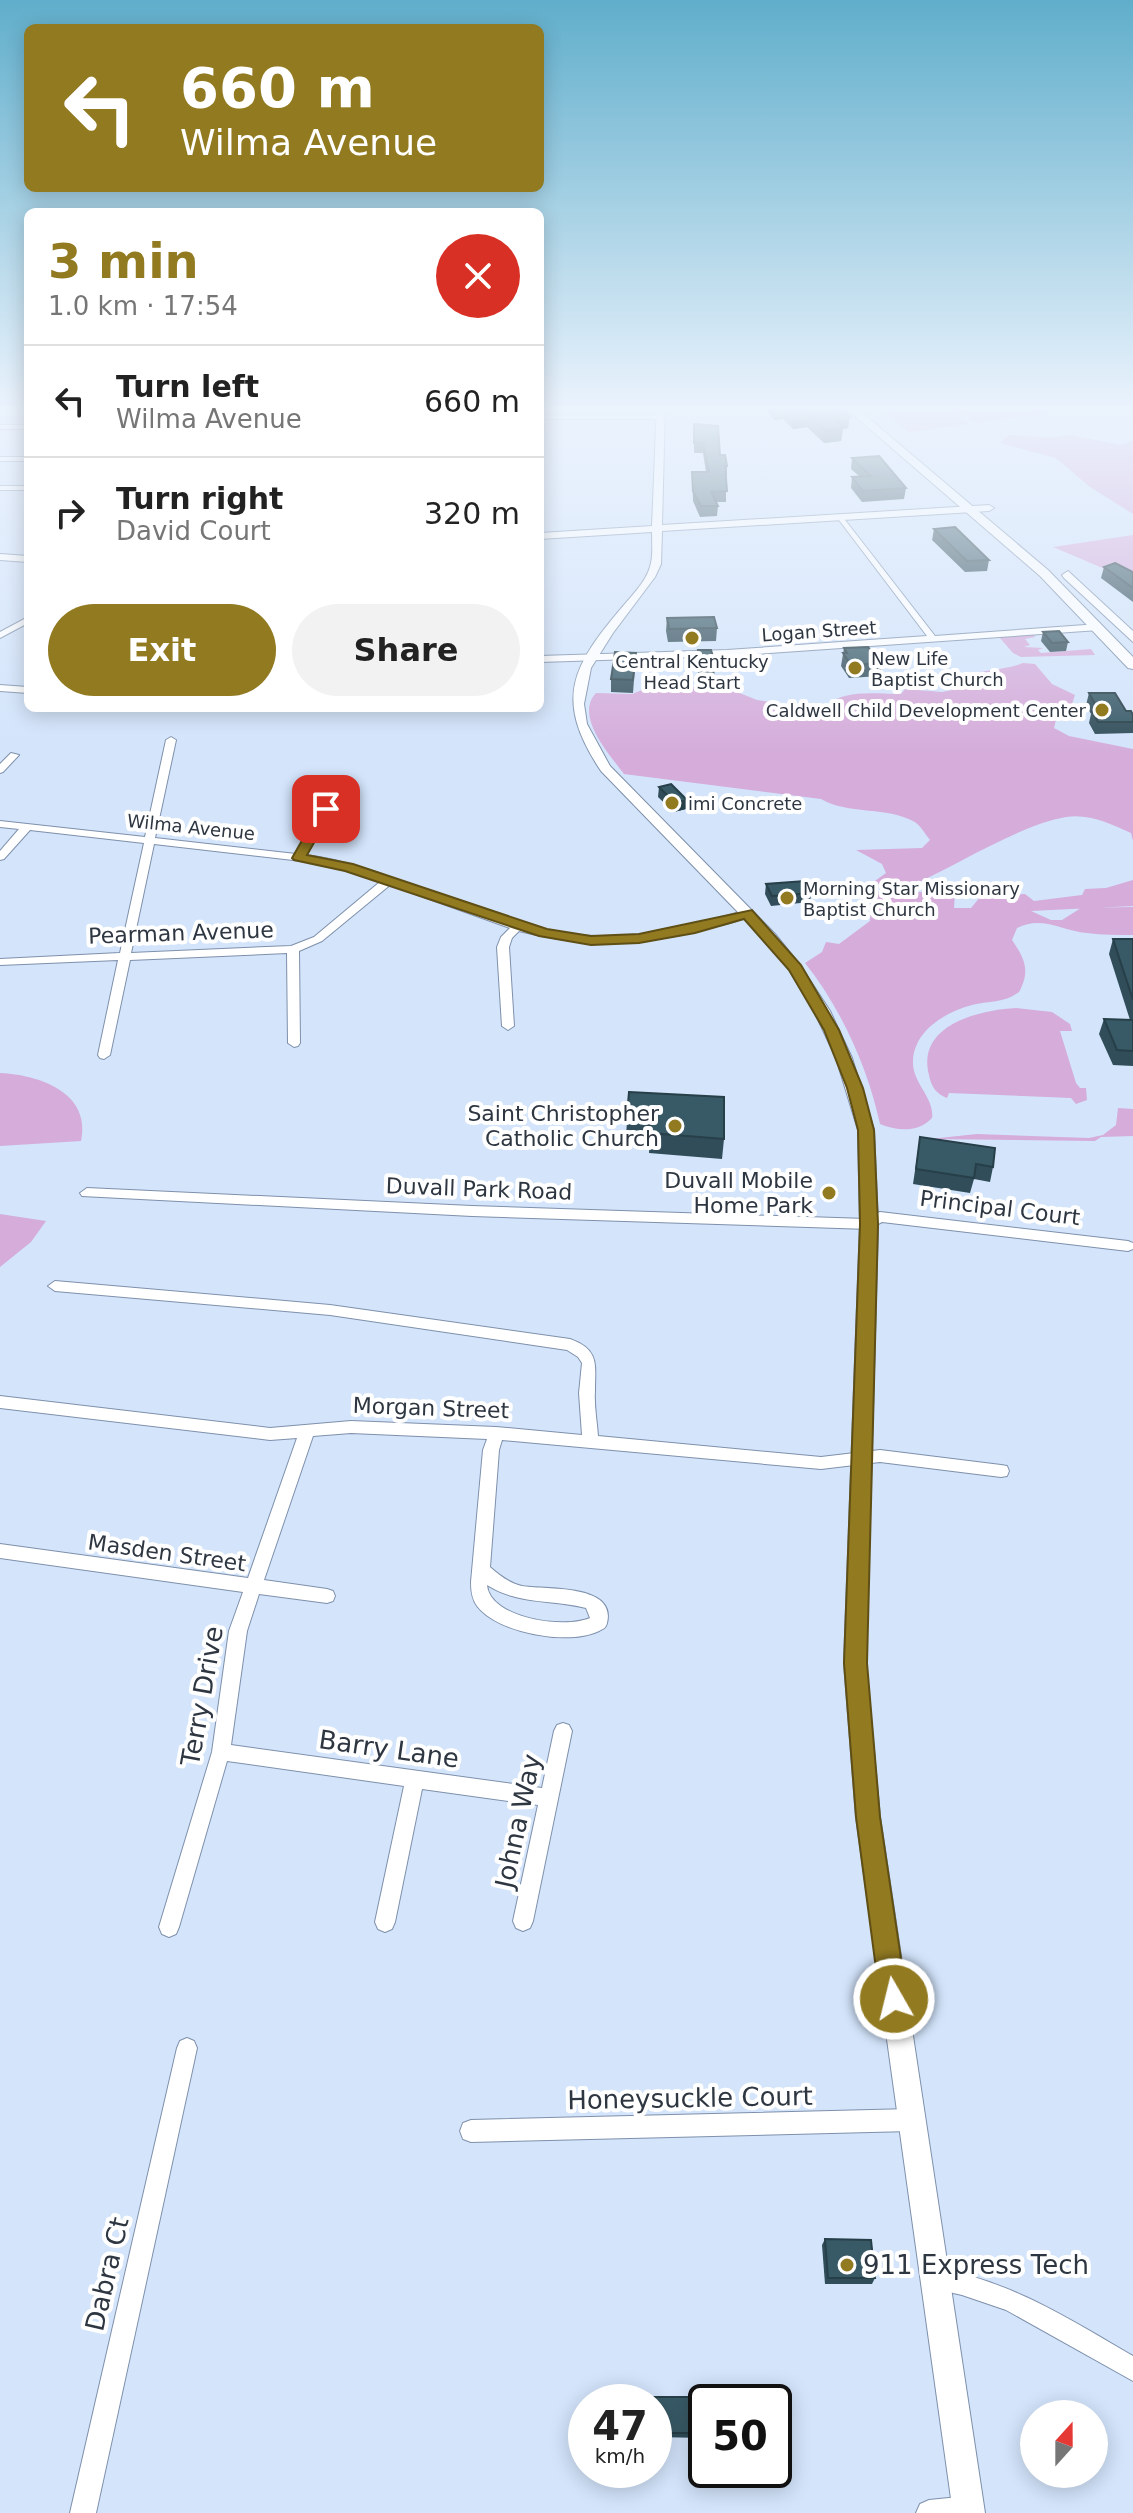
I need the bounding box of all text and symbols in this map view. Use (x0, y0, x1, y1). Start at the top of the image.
text: 660 m (180, 55, 375, 120)
icon: left (48, 56, 152, 160)
text: Wilma Avenue (180, 122, 437, 163)
text: 3 min (48, 233, 199, 289)
button: close (436, 234, 520, 318)
text: 1.0 km · 17:54 (48, 291, 238, 321)
text: Turn left (116, 369, 259, 404)
icon: left (48, 379, 92, 423)
text: 660 m (424, 384, 520, 419)
text: Wilma Avenue (116, 404, 302, 434)
text: Turn right (116, 481, 283, 516)
icon: right (48, 491, 92, 535)
text: 320 m (424, 496, 520, 531)
text: David Court (116, 516, 271, 546)
button: Exit (48, 604, 276, 696)
button: Share (292, 604, 520, 696)
street label: Logan Street (761, 617, 877, 645)
marker: Central Kentucky Head Start (683, 629, 701, 647)
place label: New Life Baptist Church (871, 648, 1004, 690)
place label: Central Kentucky Head Start (615, 651, 769, 693)
marker: New Life Baptist Church (846, 659, 864, 677)
place label: Caldwell Child Development Center (766, 700, 1087, 721)
marker: Caldwell Child Development Center (1093, 701, 1111, 719)
pin (292, 775, 360, 843)
icon: arrive (304, 787, 348, 831)
place label: imi Concrete (688, 793, 802, 814)
marker: imi Concrete (663, 794, 681, 812)
street label: Wilma Avenue (126, 810, 256, 844)
place label: Morning Star Missionary Baptist Church (803, 878, 1020, 920)
marker: Morning Star Missionary Baptist Church (778, 889, 796, 907)
street label: Pearman Avenue (88, 917, 274, 949)
place label: Saint Christopher Catholic Church (467, 1101, 660, 1151)
marker: Saint Christopher Catholic Church (666, 1117, 684, 1135)
place label: Duvall Mobile Home Park (664, 1168, 813, 1218)
street label: Duvall Park Road (385, 1173, 573, 1205)
marker: Duvall Mobile Home Park (820, 1184, 838, 1202)
street label: Principal Court (918, 1186, 1082, 1230)
street label: Morgan Street (352, 1393, 510, 1423)
street label: Masden Street (86, 1530, 248, 1577)
street label: Terry Drive (175, 1624, 229, 1769)
street label: Barry Lane (317, 1724, 461, 1774)
street label: Johna Way (489, 1751, 547, 1893)
position arrow (852, 1957, 936, 2041)
street label: Honeysuckle Court (567, 2081, 813, 2115)
street label: Dabra Ct (79, 2214, 135, 2334)
place label: 911 Express Tech (863, 2250, 1089, 2280)
marker: 911 Express Tech (838, 2256, 856, 2274)
speed limit sign: 50 (688, 2384, 792, 2488)
north arrow (1020, 2400, 1108, 2488)
map controls (1020, 2400, 1108, 2488)
text: 47 (592, 2403, 648, 2449)
text: km/h (595, 2444, 645, 2468)

